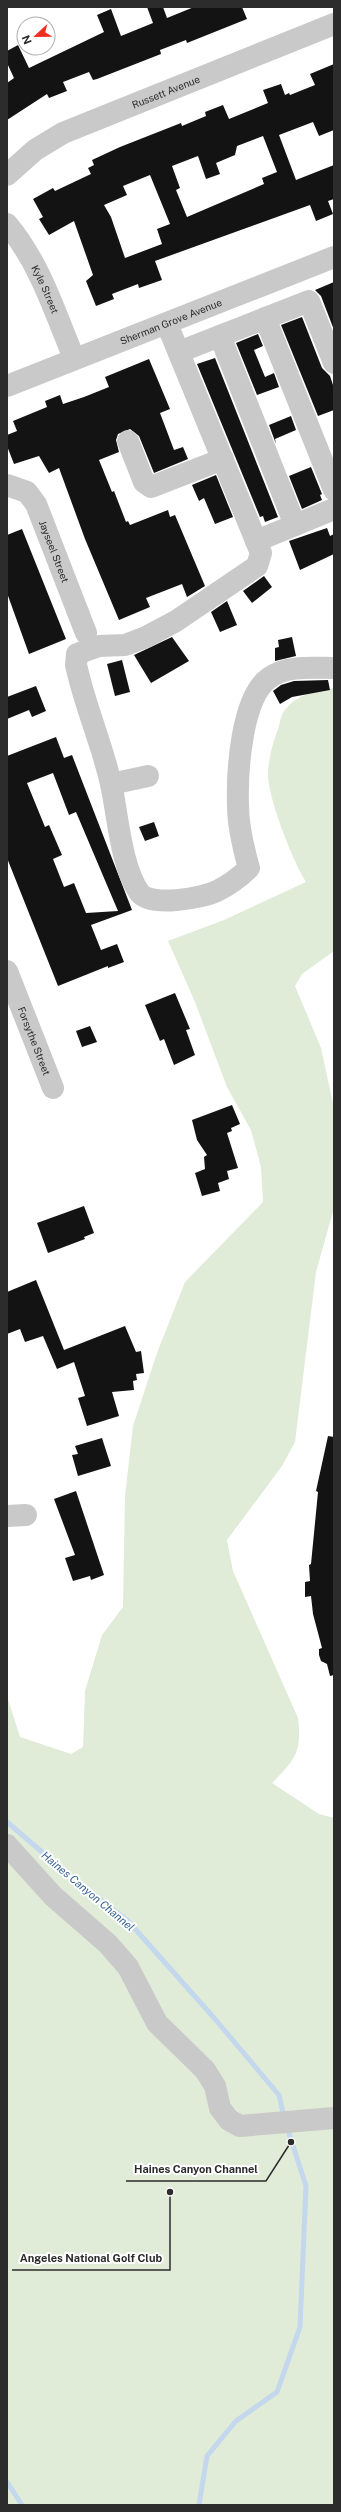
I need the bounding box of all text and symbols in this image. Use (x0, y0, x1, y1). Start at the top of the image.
north arrow (16, 16, 56, 56)
text: N (20, 34, 34, 46)
street label: Russett Avenue (130, 73, 202, 111)
street label: Kyle Street (29, 263, 62, 315)
street label: Sherman Grove Avenue (118, 296, 224, 347)
street label: Jayseel Street (37, 519, 72, 584)
street label: Forsythe Street (16, 1005, 53, 1077)
water label: Haines Canyon Channel (39, 1849, 137, 1933)
callout: Haines Canyon Channel (126, 2158, 266, 2181)
text: Haines Canyon Channel (134, 2163, 258, 2175)
callout: Angeles National Golf Club (12, 2247, 170, 2270)
text: Angeles National Golf Club (20, 2252, 162, 2264)

